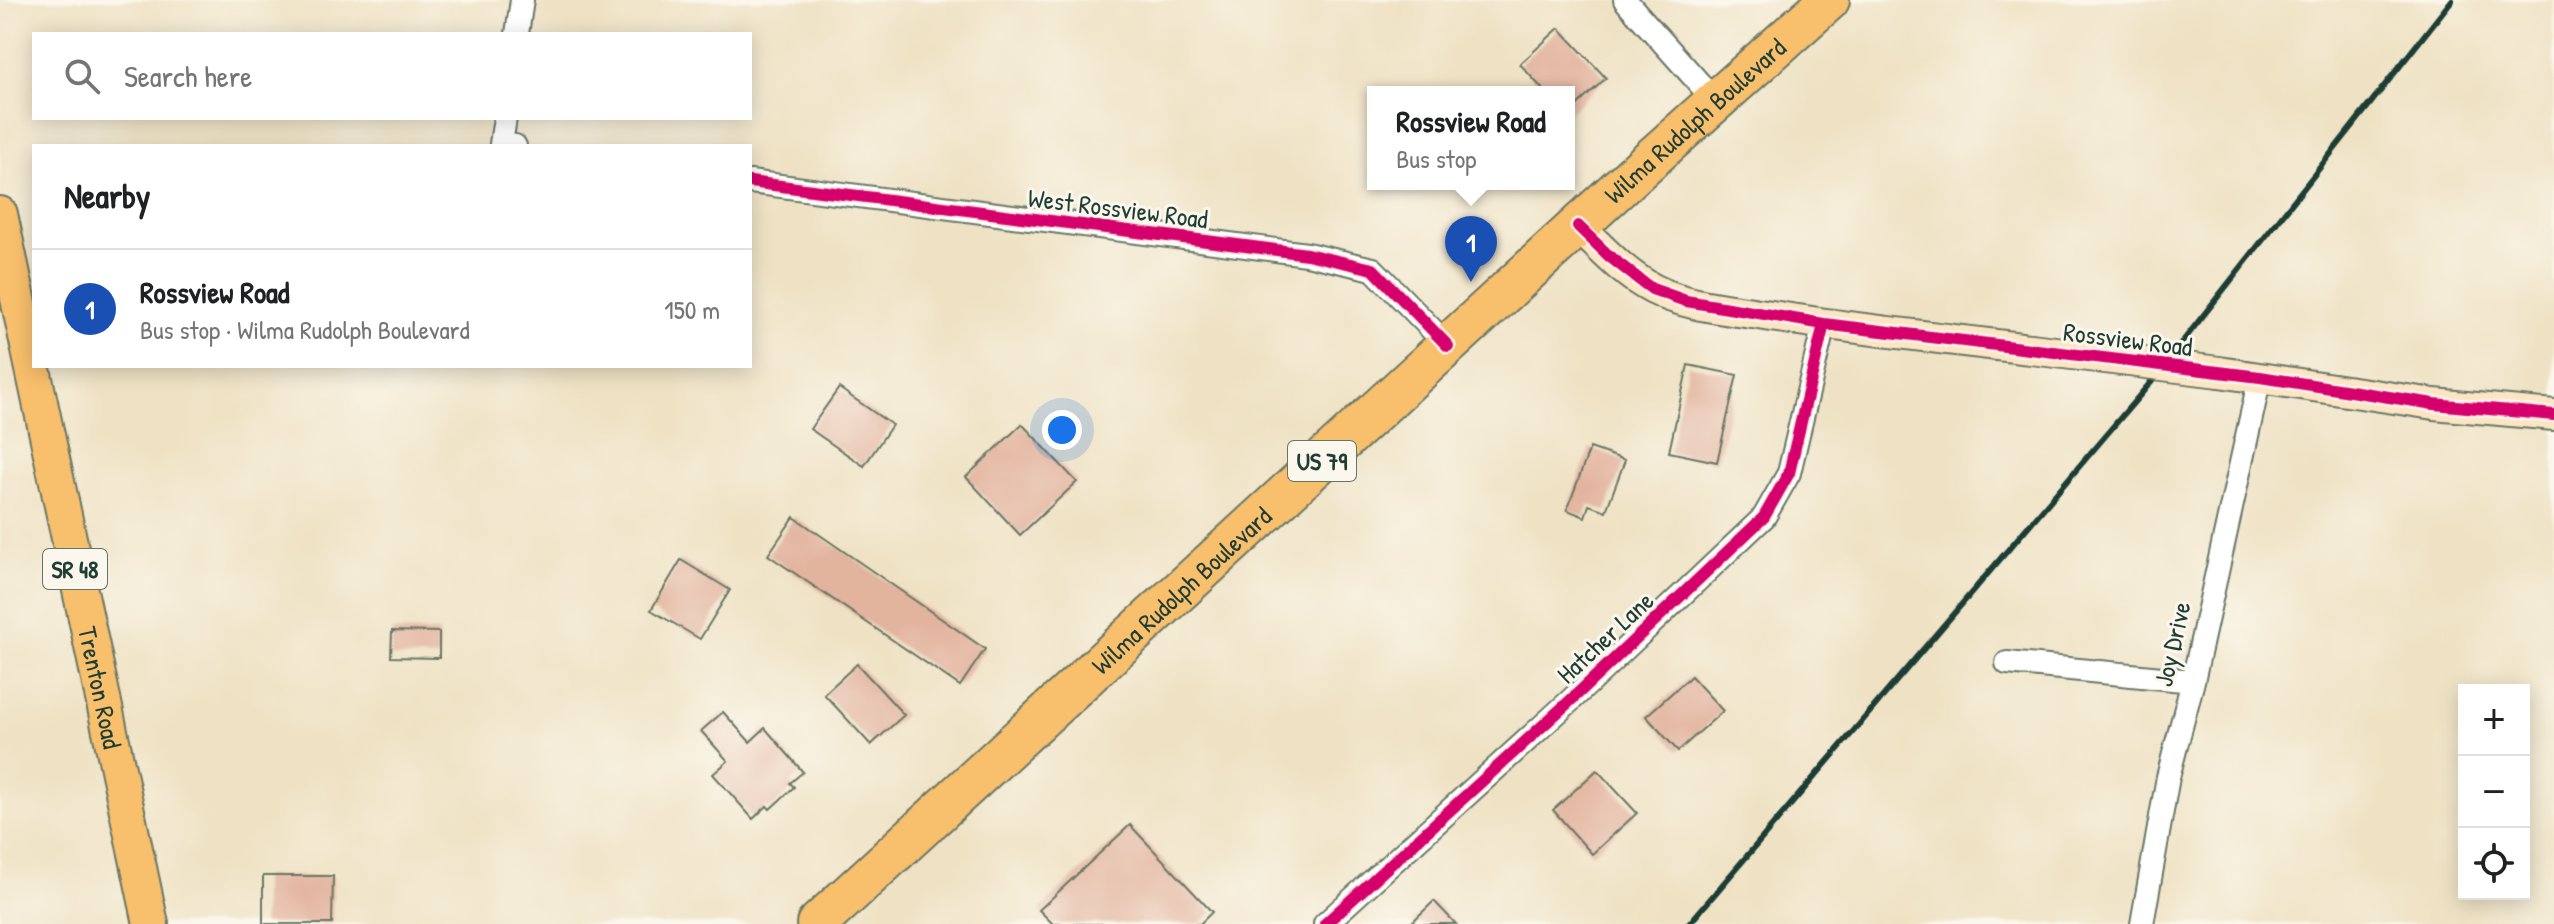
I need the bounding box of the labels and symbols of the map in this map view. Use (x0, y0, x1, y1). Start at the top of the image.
street label: Wilma Rudolph Boulevard (1596, 30, 1793, 211)
street label: West Rossview Road (1026, 180, 1210, 236)
pin: 1 (1445, 216, 1497, 282)
street label: Rossview Road (2062, 314, 2194, 364)
your location (1042, 410, 1082, 450)
road number: US 79 (1288, 441, 1356, 481)
street label: Wilma Rudolph Boulevard (1083, 498, 1278, 682)
road number: SR 48 (43, 549, 107, 589)
street label: Hatcher Lane (1549, 583, 1661, 691)
street label: Joy Drive (2145, 598, 2199, 690)
street label: Trenton Road (71, 623, 131, 752)

